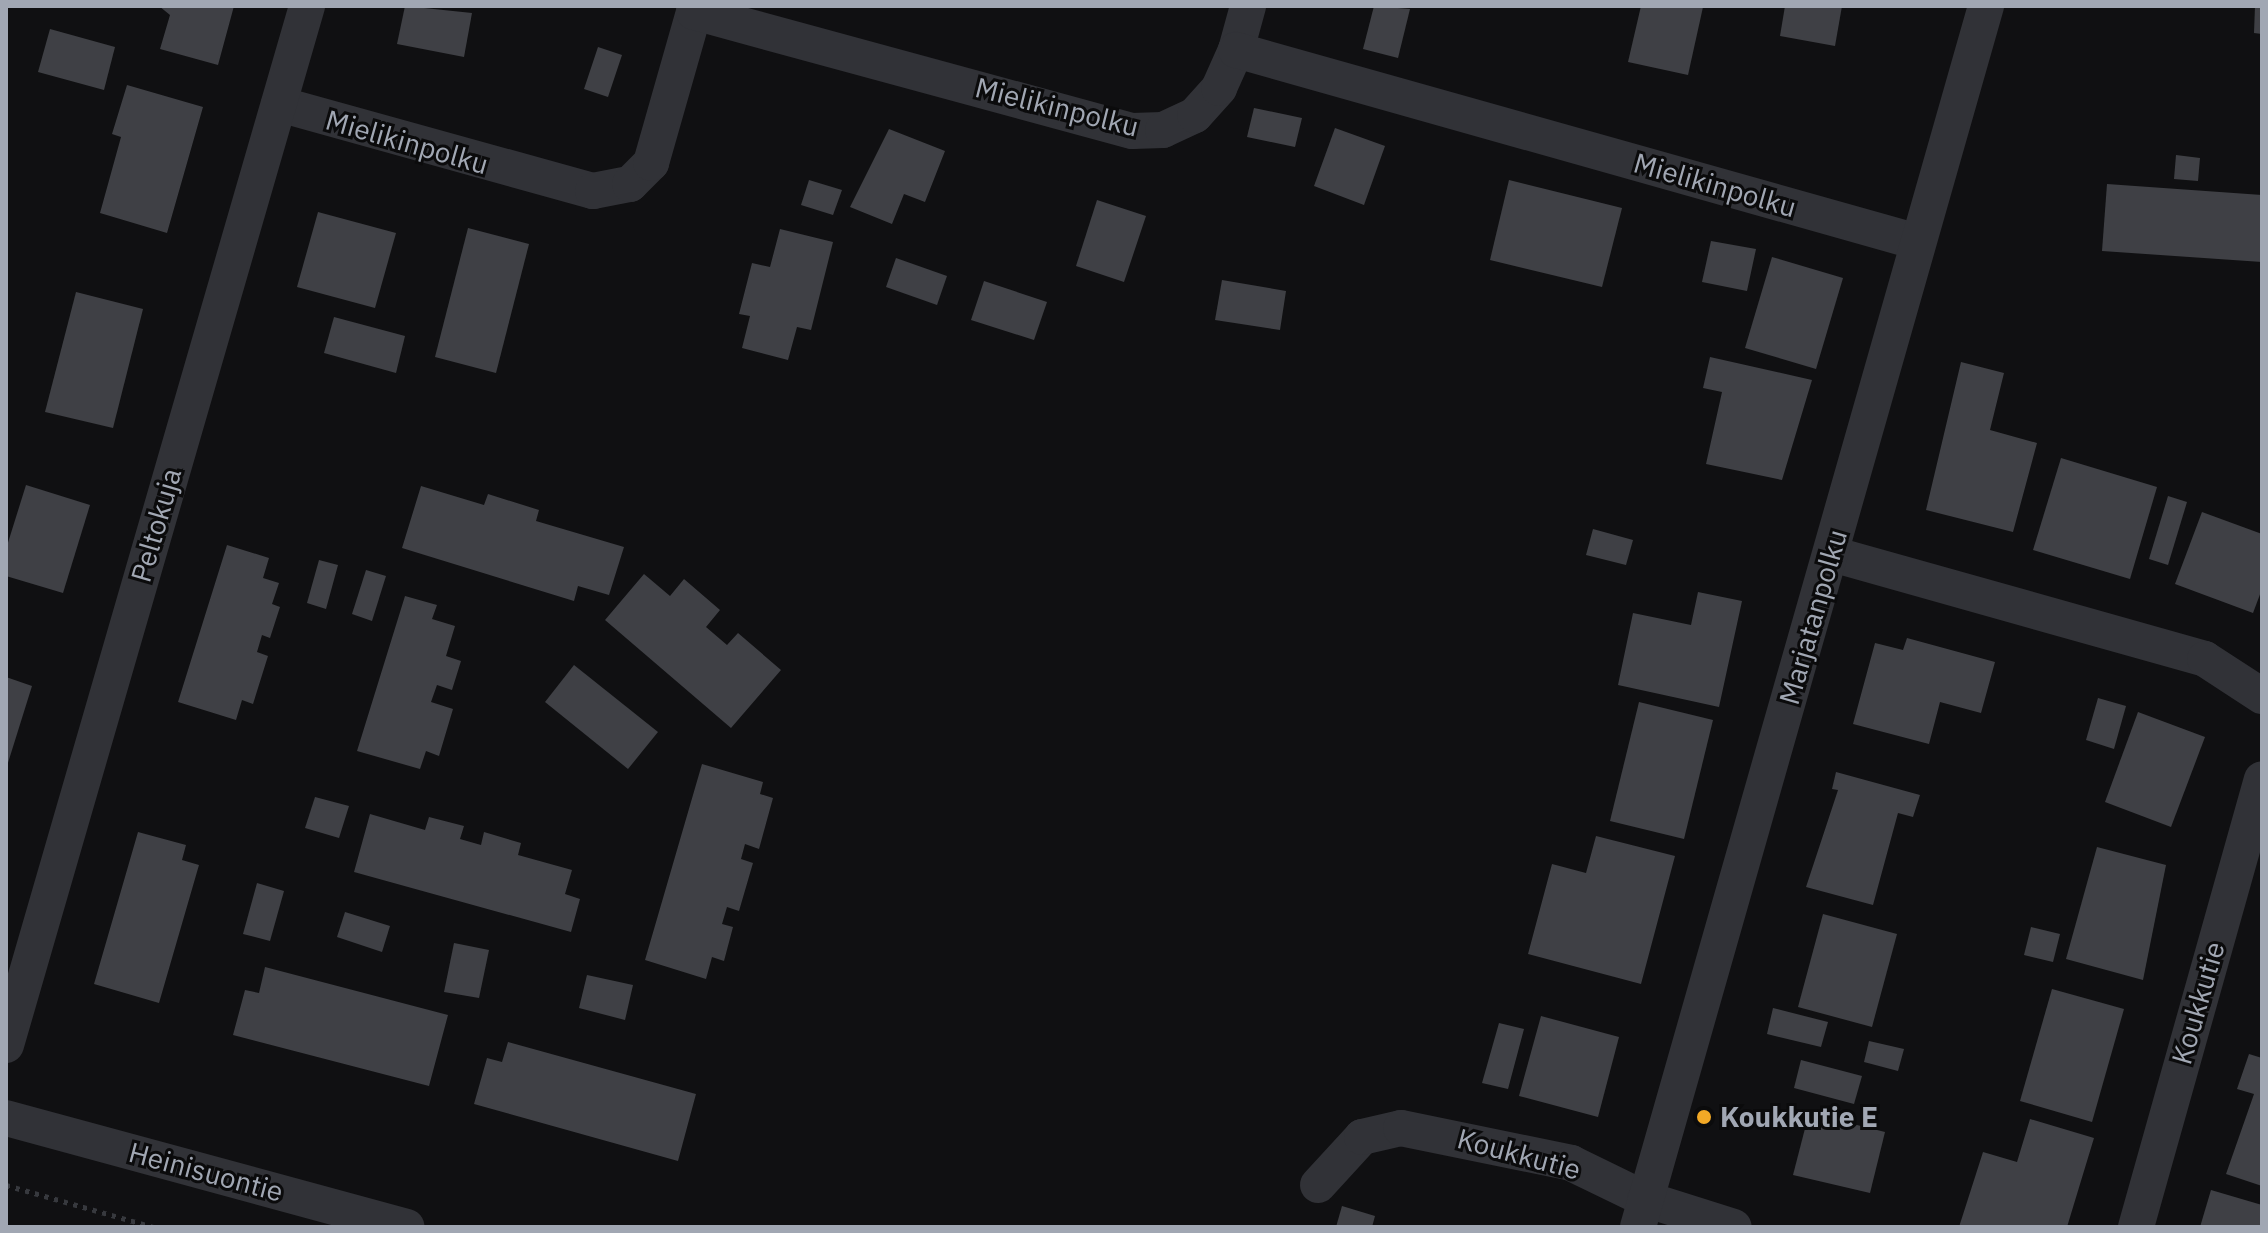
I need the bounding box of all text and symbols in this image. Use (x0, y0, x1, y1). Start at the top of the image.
street label: Mielikinpolku (972, 70, 1142, 144)
street label: Mielikinpolku (322, 103, 492, 181)
street label: Mielikinpolku (1630, 146, 1800, 224)
street label: Peltokuja (124, 464, 188, 586)
street label: Marjatanpolku (1772, 526, 1854, 708)
street label: Koukkutie (2164, 938, 2232, 1068)
place label: Koukkutie E (1720, 1100, 1878, 1134)
marker: Koukkutie E (1695, 1108, 1713, 1126)
street label: Koukkutie (1454, 1121, 1584, 1187)
street label: Heinisuontie (125, 1135, 287, 1209)

